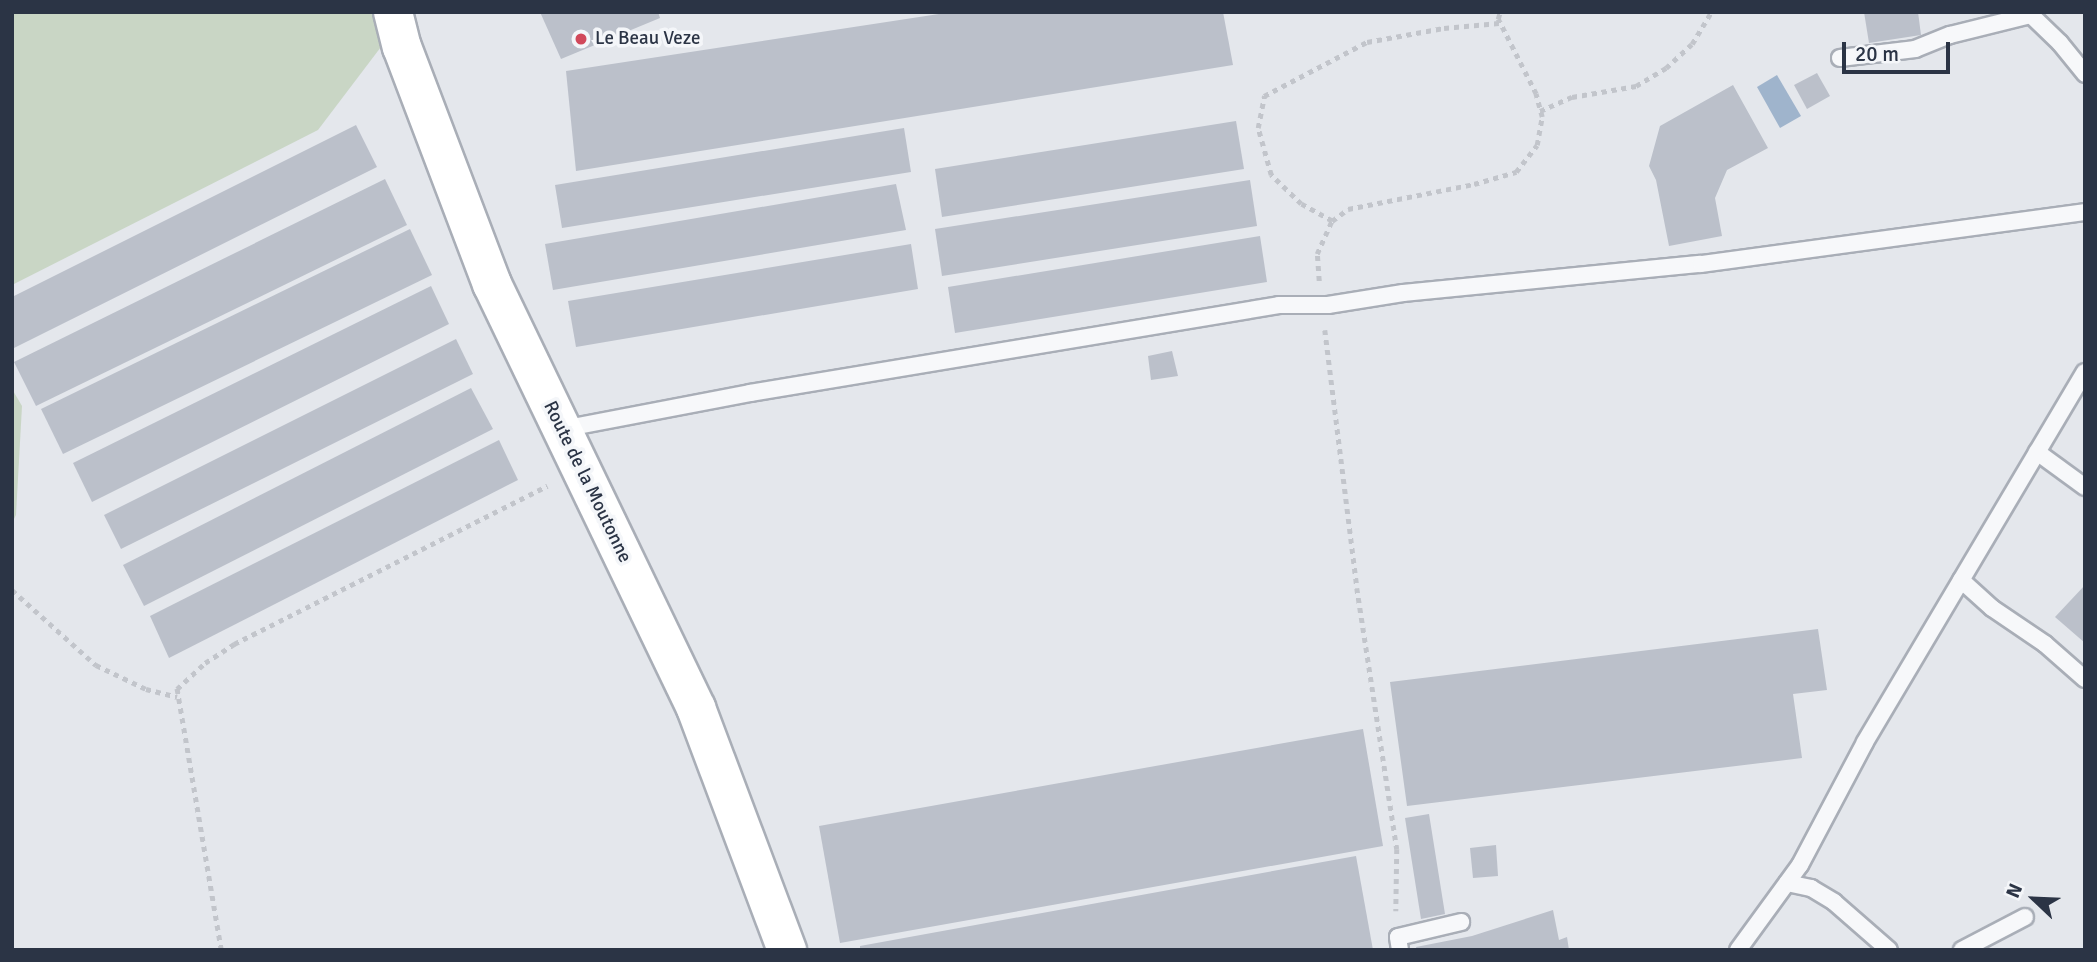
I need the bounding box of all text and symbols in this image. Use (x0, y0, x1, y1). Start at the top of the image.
place label: Le Beau Veze (595, 28, 701, 50)
scale bar (1845, 28, 1954, 72)
marker: Le Beau Veze (573, 31, 589, 47)
text: 20 m (1855, 41, 1899, 67)
street label: Route de la Moutonne (538, 397, 636, 567)
north arrow (1999, 864, 2069, 934)
text: N (2001, 880, 2028, 902)

